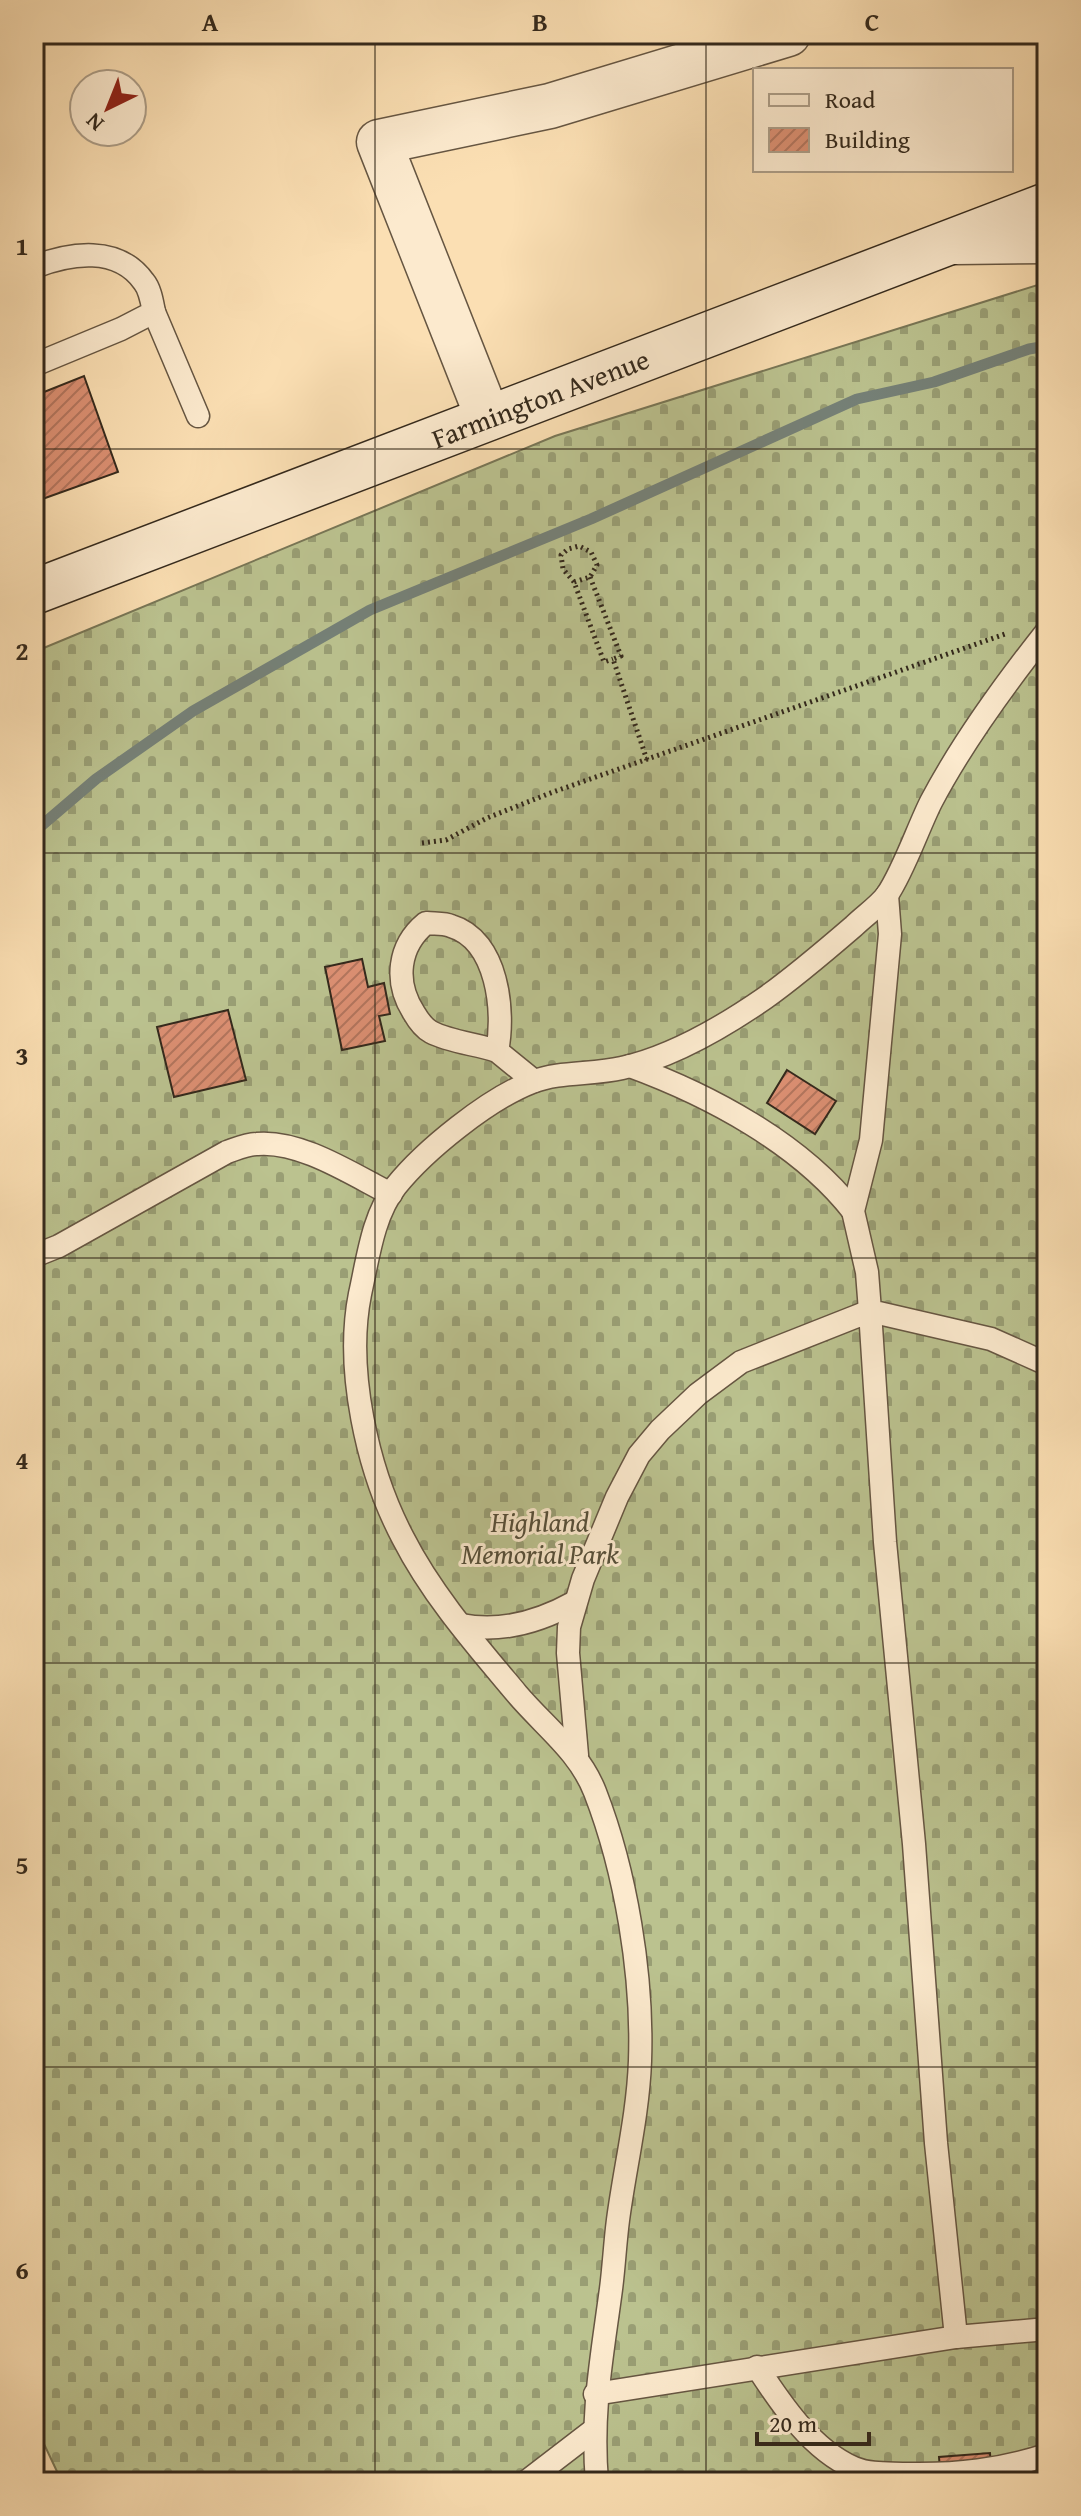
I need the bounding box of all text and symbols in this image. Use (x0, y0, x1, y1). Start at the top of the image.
text: A (202, 2, 219, 41)
text: B (532, 2, 548, 41)
text: C (865, 2, 879, 41)
north arrow (68, 68, 148, 148)
legend (753, 68, 1013, 172)
text: Road (825, 82, 875, 117)
text: N (78, 106, 111, 139)
text: Building (825, 122, 910, 157)
text: 1 (15, 226, 29, 265)
street label: Farmington Avenue (425, 338, 655, 458)
text: 2 (15, 631, 29, 670)
text: 3 (15, 1036, 29, 1075)
text: 4 (15, 1440, 29, 1479)
park label: Highland Memorial Park (461, 1501, 619, 1574)
text: 5 (15, 1845, 29, 1884)
text: 6 (15, 2250, 29, 2289)
scale bar (757, 2396, 869, 2446)
text: 20 m (769, 2406, 817, 2441)

